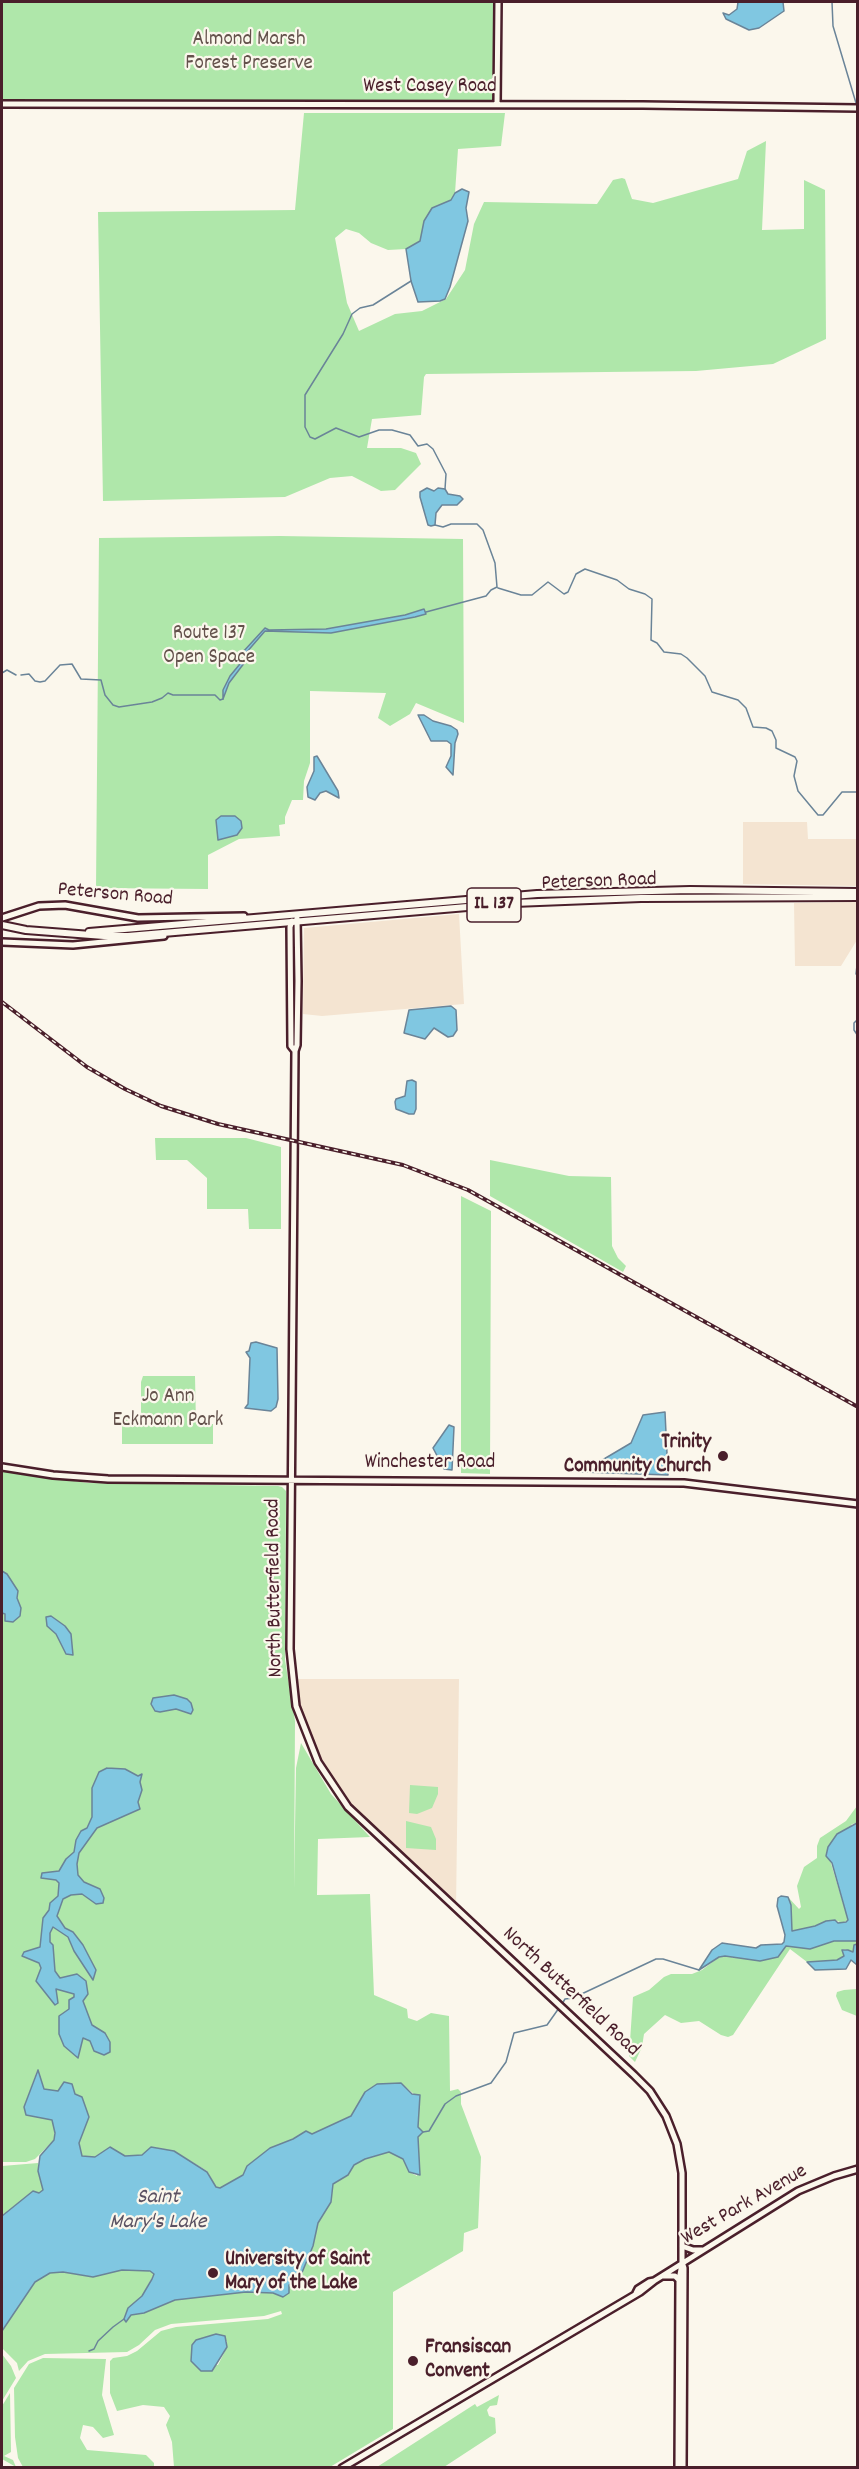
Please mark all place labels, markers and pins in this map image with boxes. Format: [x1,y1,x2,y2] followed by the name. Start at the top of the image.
[564,1431,711,1481] place label: Trinity Community Church
[716,1449,730,1463] marker: Trinity Community Church
[225,2248,370,2298] place label: University of Saint Mary of the Lake
[206,2266,220,2280] marker: University of Saint Mary of the Lake
[425,2336,511,2386] place label: Fransiscan Convent
[406,2354,420,2368] marker: Fransiscan Convent

